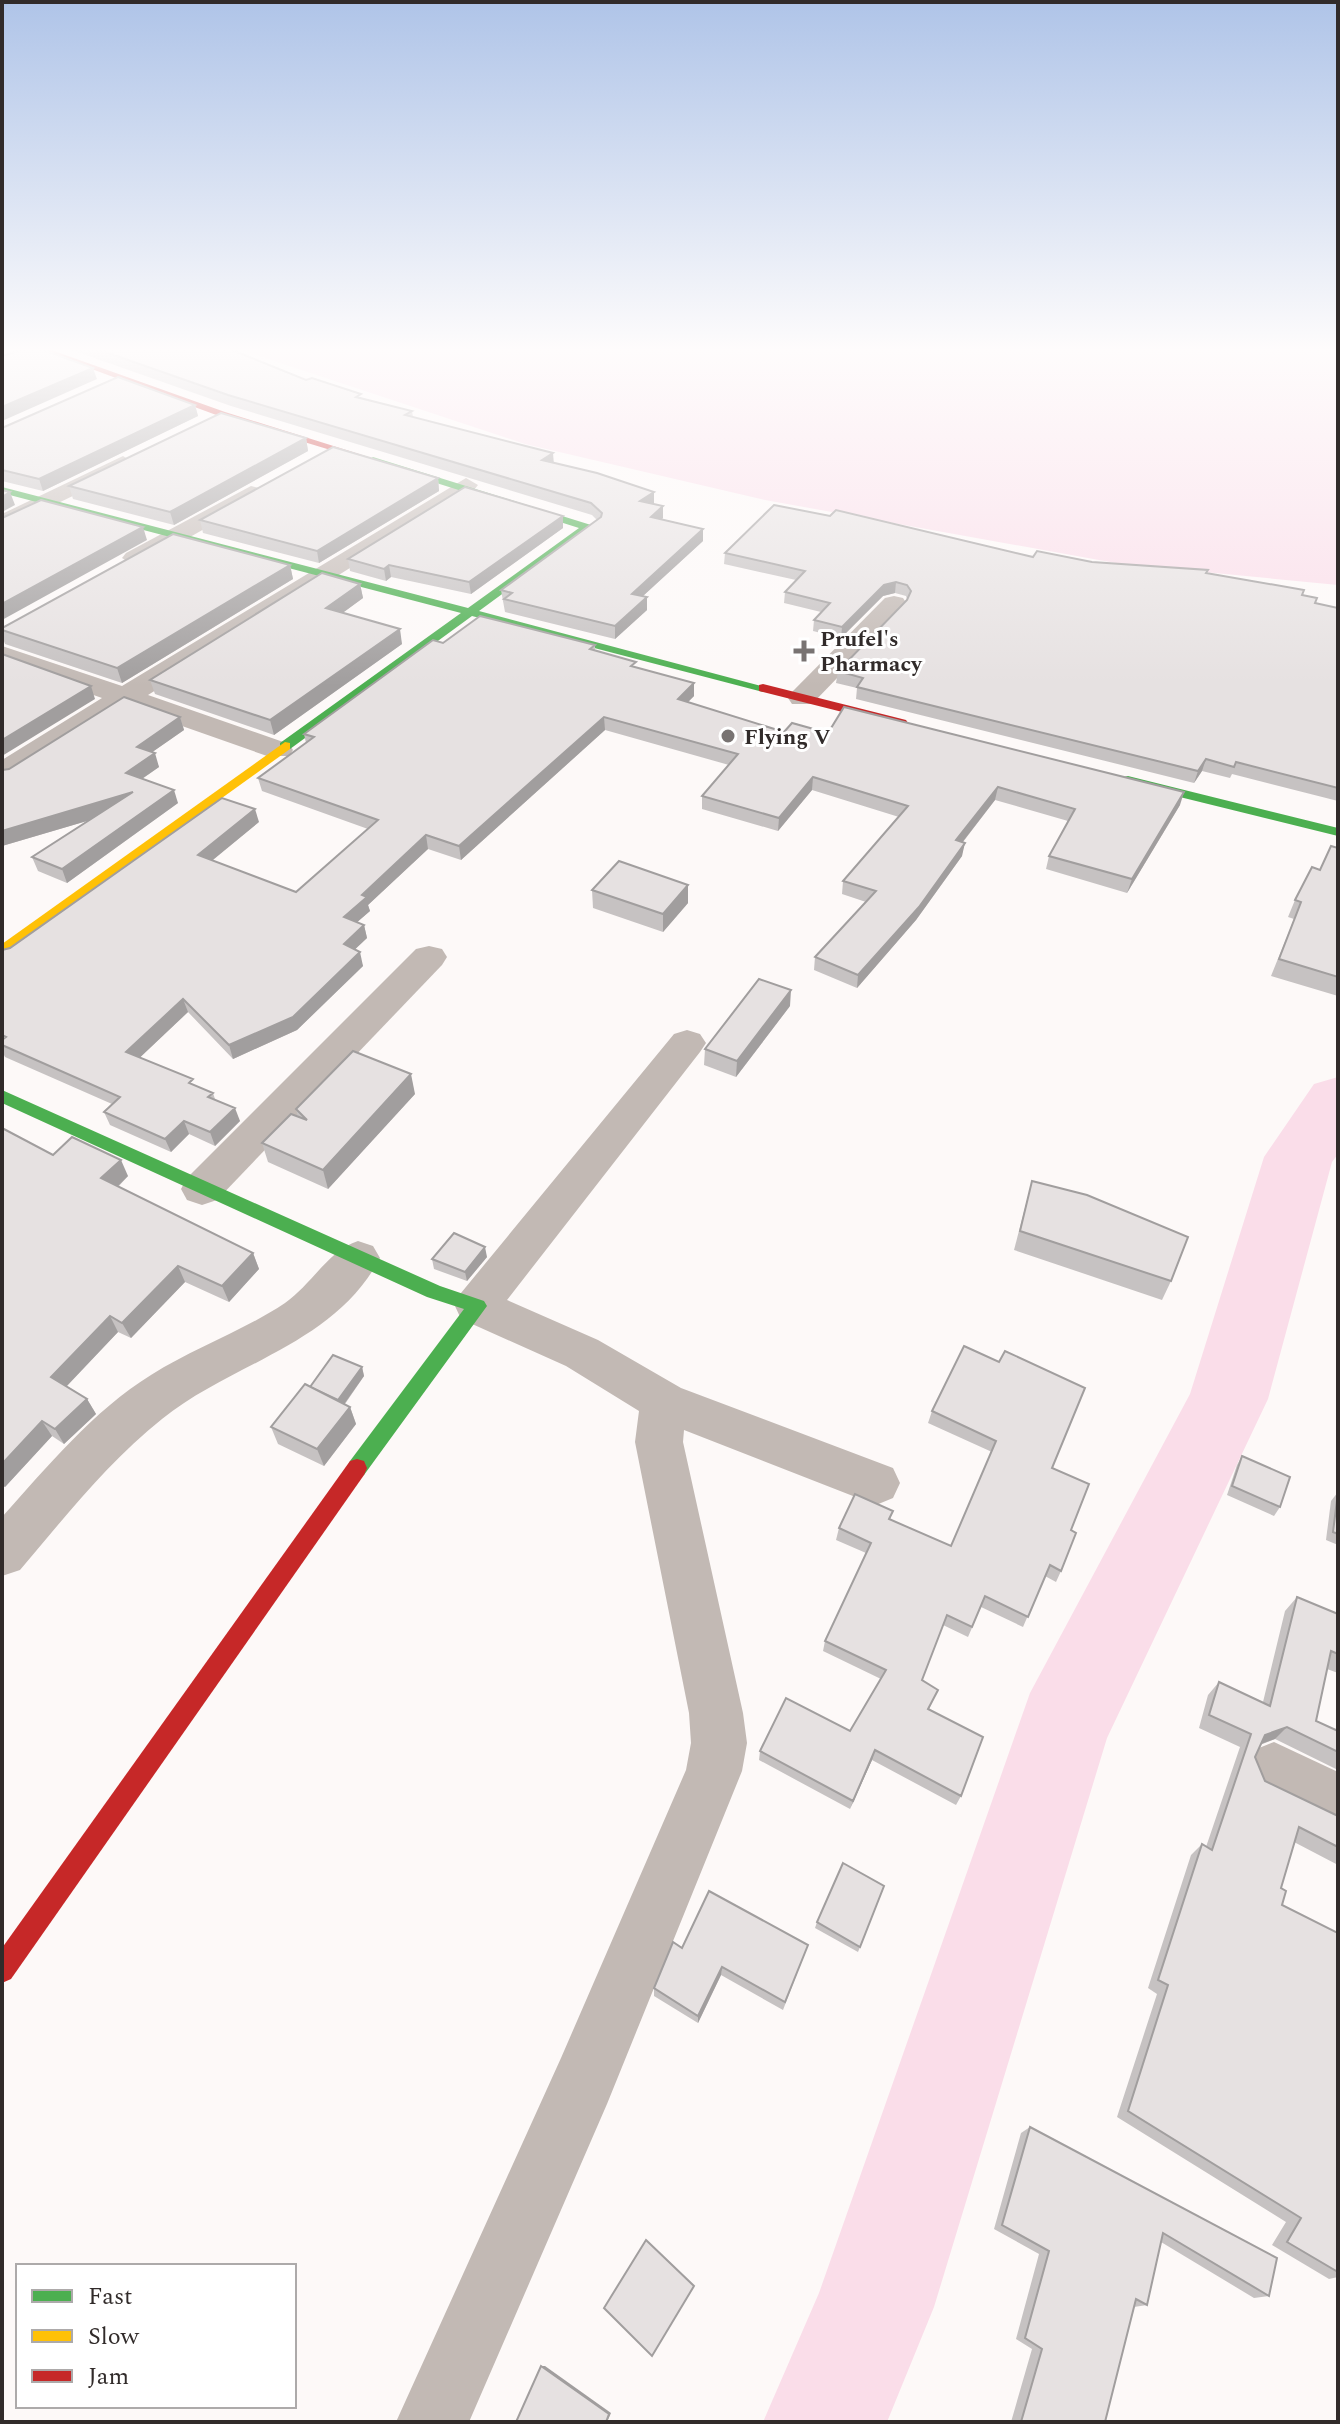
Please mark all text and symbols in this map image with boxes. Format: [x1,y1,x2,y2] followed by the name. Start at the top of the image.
[820,623,923,681] place label: Prufel's Pharmacy
[795,642,813,660] marker: Prufel's Pharmacy
[744,721,831,754] place label: Flying V
[719,727,737,745] marker: Flying V
[16,2264,296,2408] legend
[88,2279,133,2315] text: Fast
[88,2319,140,2355] text: Slow
[88,2359,129,2395] text: Jam

